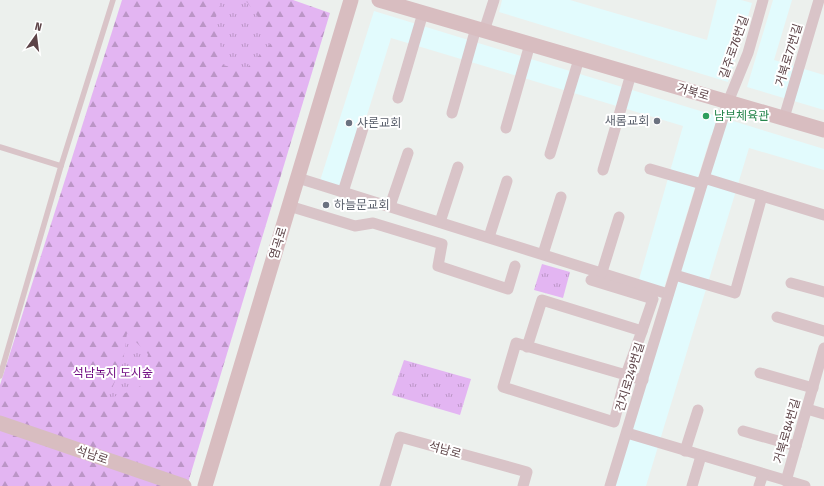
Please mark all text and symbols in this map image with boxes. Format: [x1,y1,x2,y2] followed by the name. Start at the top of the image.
[717,14,751,80] street label: 길주로76번길
[16,16,56,56] north arrow
[34,20,43,34] text: N
[773,22,805,88] street label: 거북로77번길
[675,81,711,103] street label: 거북로
[714,109,769,123] place label: 남부체육관
[701,111,711,121] marker: 남부체육관
[605,114,649,128] place label: 새롬교회
[357,116,401,130] place label: 샤론교회
[652,116,662,126] marker: 새롬교회
[344,118,354,128] marker: 샤론교회
[334,198,389,212] place label: 하늘문교회
[321,200,331,210] marker: 하늘문교회
[266,225,290,261] street label: 염곡로
[613,341,647,413] street label: 건지로249번길
[73,366,153,380] park label: 석남녹지 도시숲
[771,397,803,465] street label: 거북로84번길
[427,439,463,461] street label: 석남로
[74,443,110,467] street label: 석남로

